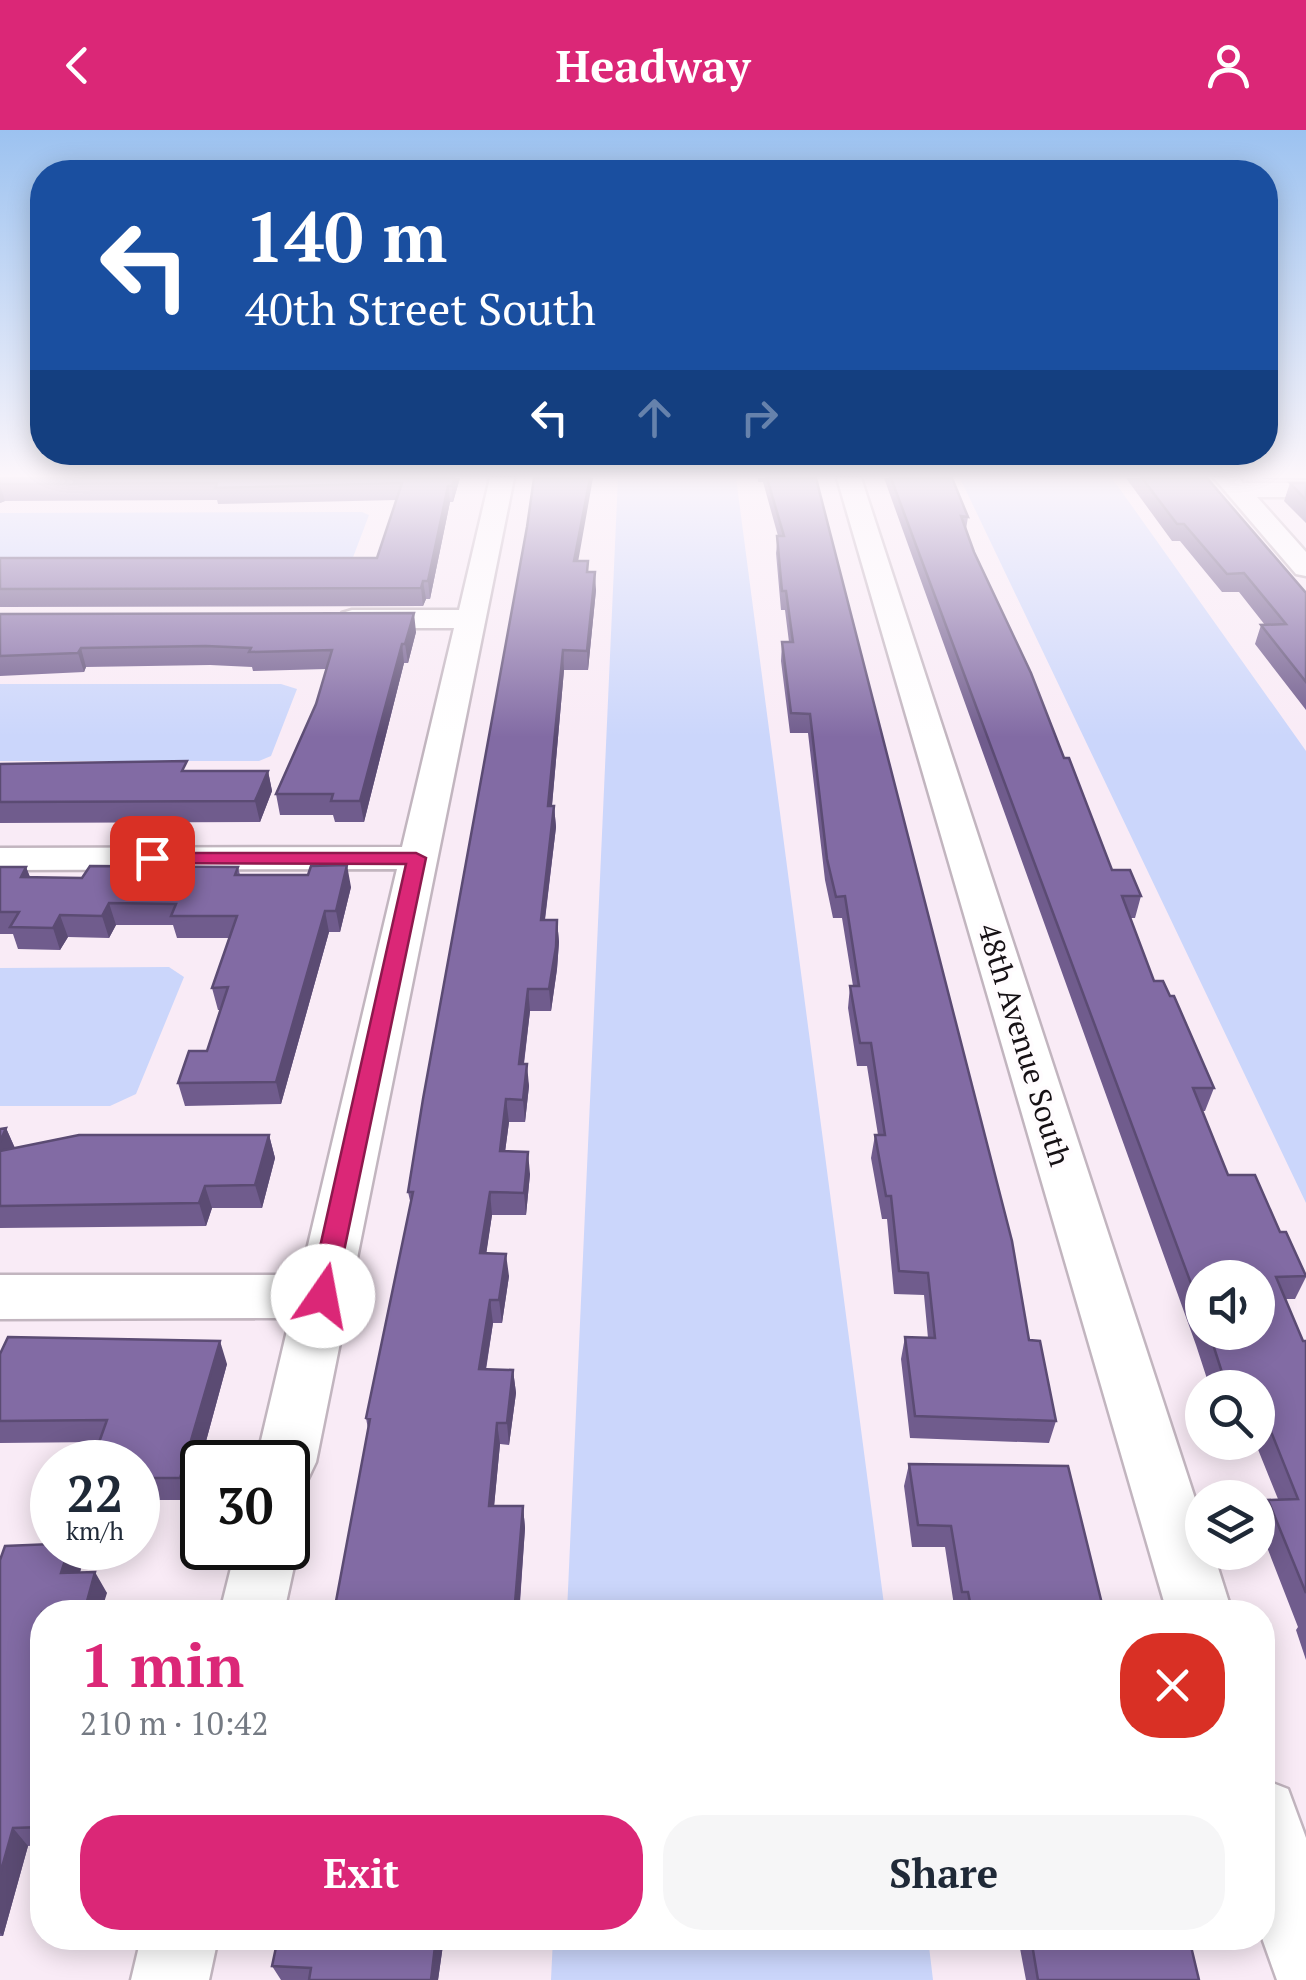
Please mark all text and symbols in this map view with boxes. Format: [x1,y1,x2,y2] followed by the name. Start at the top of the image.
[556,35,750,95] text: Headway
[50,38,105,93] icon: back
[1201,38,1256,93] icon: person
[245,189,447,282] text: 140 m
[80,200,210,330] icon: left
[245,278,596,338] text: 40th Street South
[522,390,577,445] icon: left
[627,390,682,445] icon: ahead
[732,390,787,445] icon: right
[110,816,195,901] pin
[125,831,180,886] icon: arrive
[969,919,1081,1171] street label: 48th Avenue South
[271,1244,375,1348] position arrow
[1185,1260,1275,1570] map controls
[1185,1260,1275,1350] button: sound
[1185,1370,1275,1460] button: search
[180,1440,310,1570] speed limit sign: 30
[67,1460,123,1526] text: 22
[1185,1480,1275,1570] button: layers
[66,1514,124,1547] text: km/h
[80,1625,244,1704] text: 1 min
[1120,1633,1225,1738] button: close
[80,1702,268,1744] text: 210 m · 10:42
[80,1815,643,1930] button: Exit
[663,1815,1225,1930] button: Share

